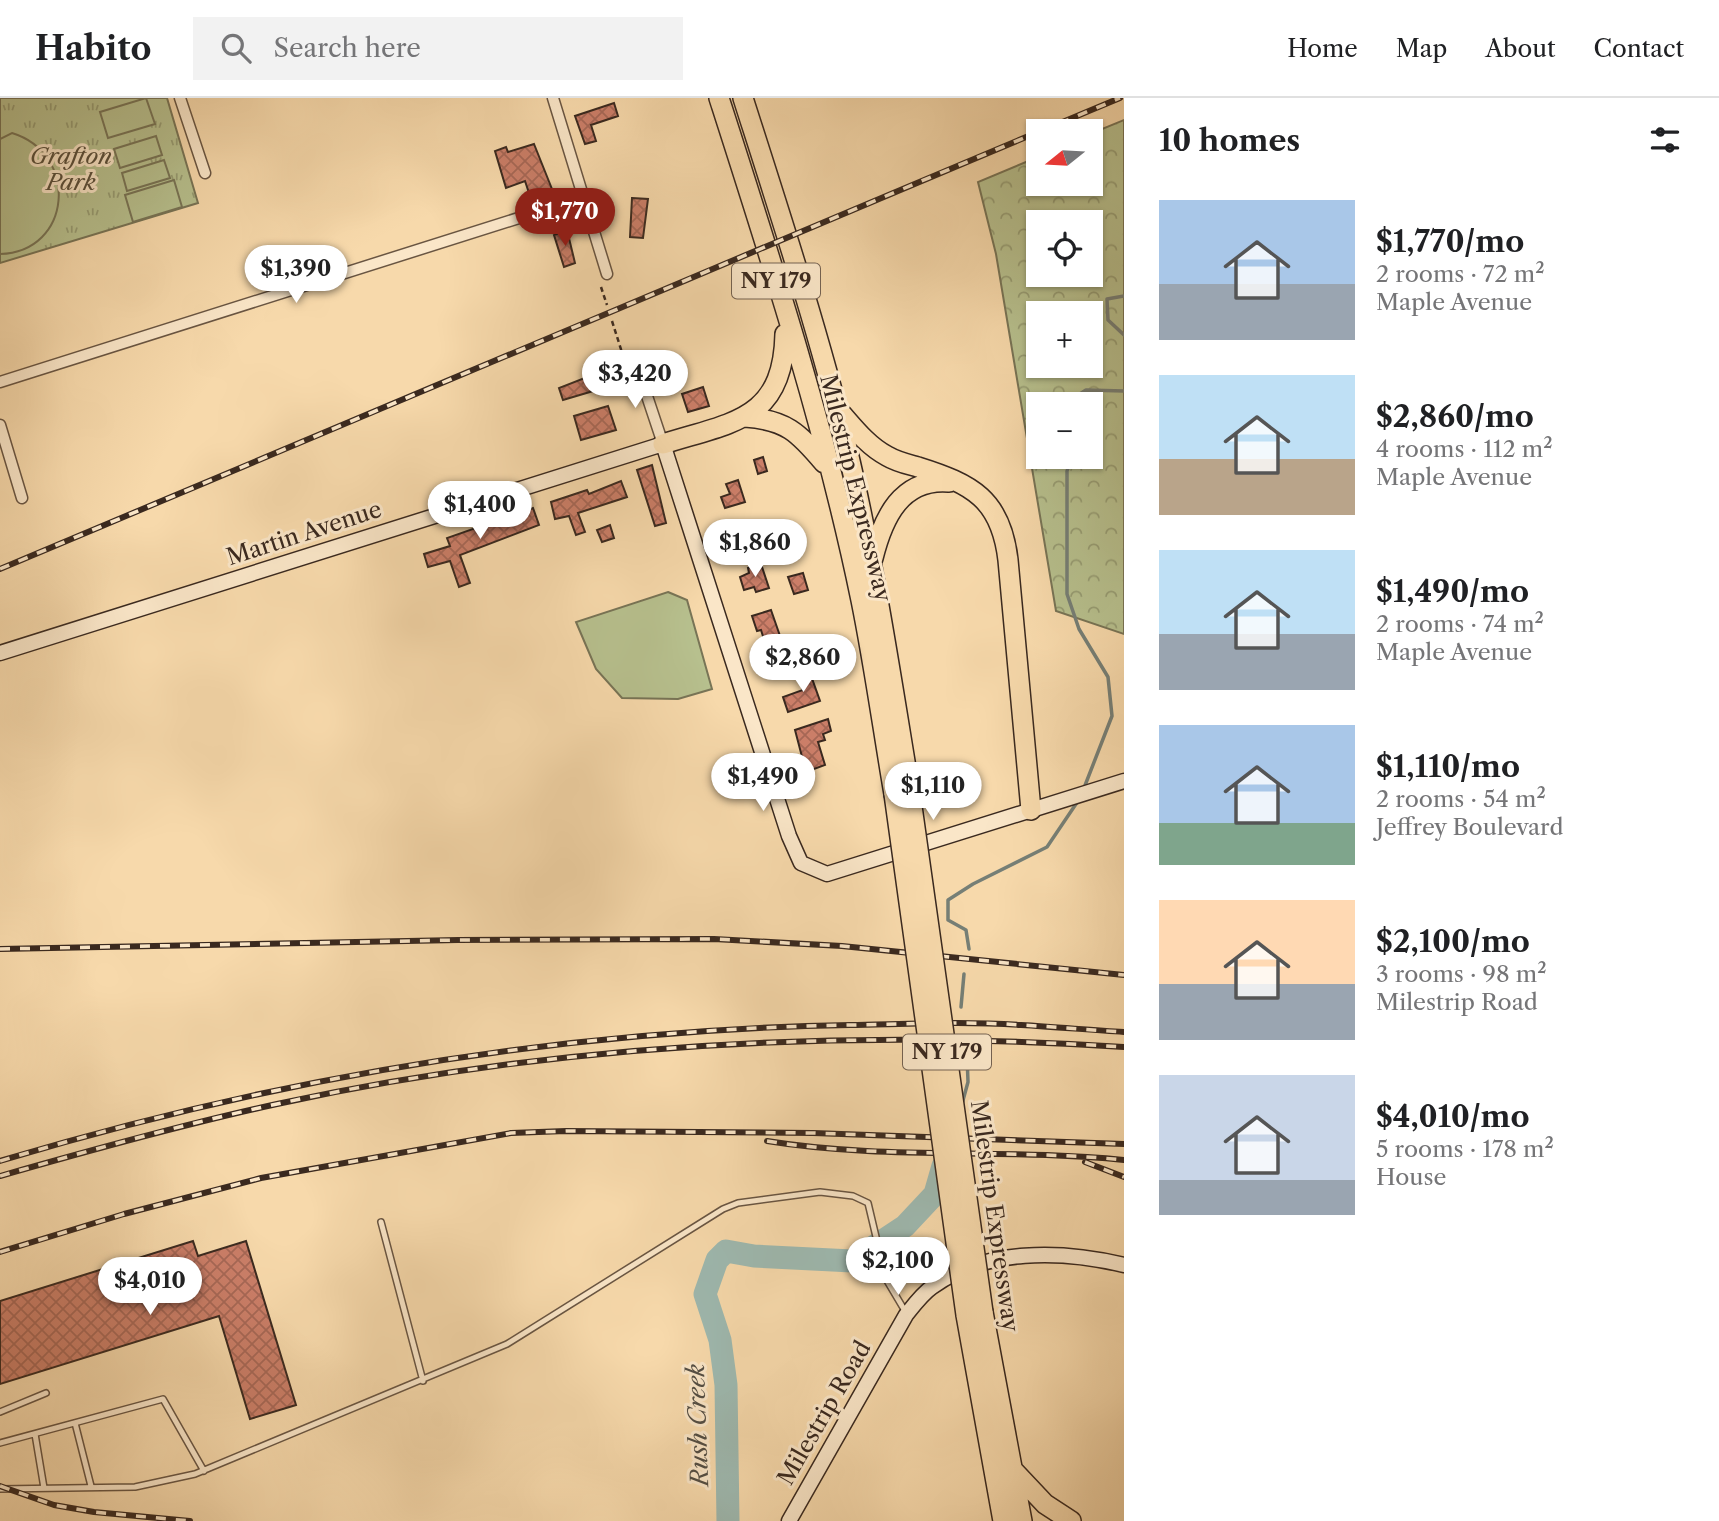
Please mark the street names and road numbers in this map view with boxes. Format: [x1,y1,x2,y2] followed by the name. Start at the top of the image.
[732,264,820,298] road number: NY 179
[814,371,898,605] street label: Milestrip Expressway
[223,495,385,571] street label: Martin Avenue
[903,1034,991,1070] road number: NY 179
[965,1099,1025,1334] street label: Milestrip Expressway
[771,1336,877,1490] street label: Milestrip Road

